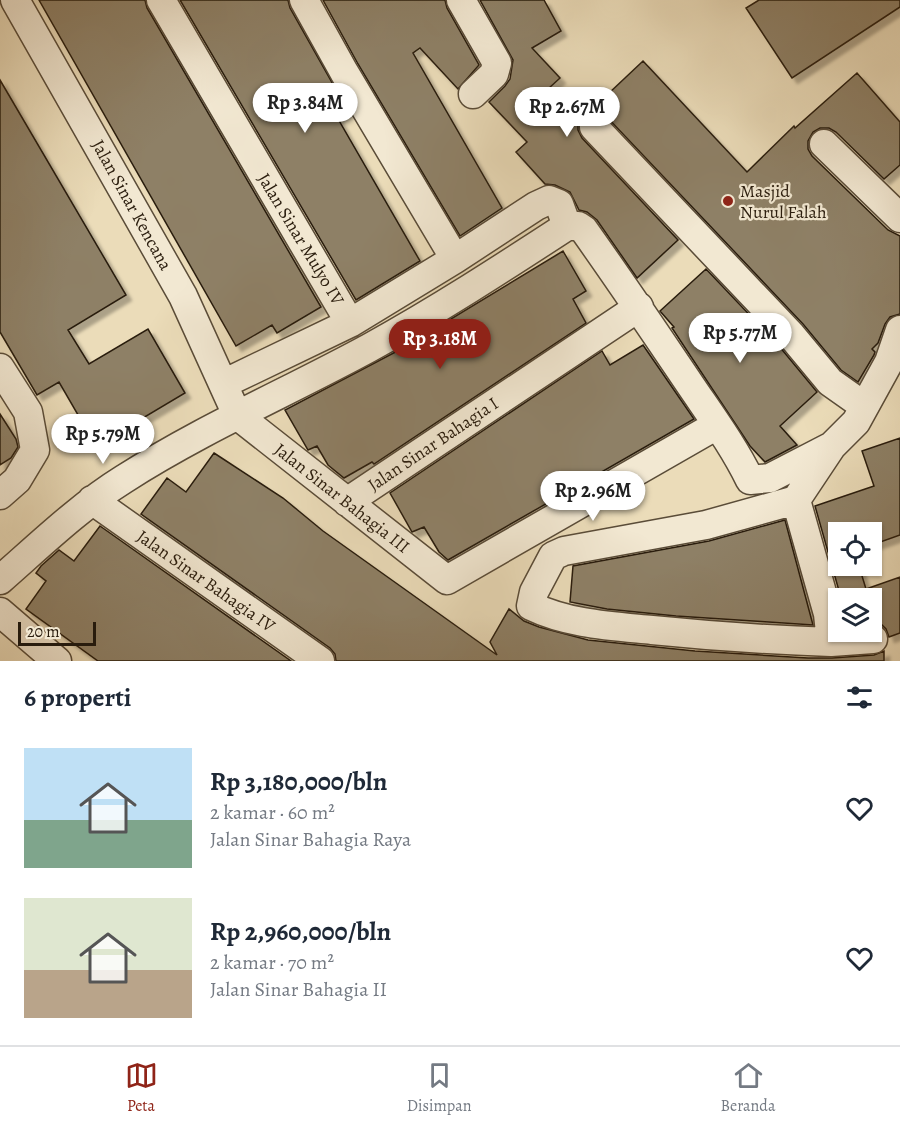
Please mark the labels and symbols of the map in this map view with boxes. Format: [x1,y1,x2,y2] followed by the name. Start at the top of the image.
[243,83,367,134] pin: Rp 3.84M
[505,87,629,138] pin: Rp 2.67M
[86,135,178,275] street label: Jalan Sinar Kencana
[252,169,350,309] street label: Jalan Sinar Mulyo IV
[740,179,827,224] place label: Masjid Nurul Falah
[721,194,735,208] marker: Masjid Nurul Falah
[678,313,802,364] pin: Rp 5.77M
[378,319,502,370] pin: Rp 3.18M
[363,391,503,497] street label: Jalan Sinar Bahagia I
[41,414,165,465] pin: Rp 5.79M
[269,438,415,558] street label: Jalan Sinar Bahagia III
[531,471,655,522] pin: Rp 2.96M
[132,524,280,638] street label: Jalan Sinar Bahagia IV
[18,619,96,646] scale bar

